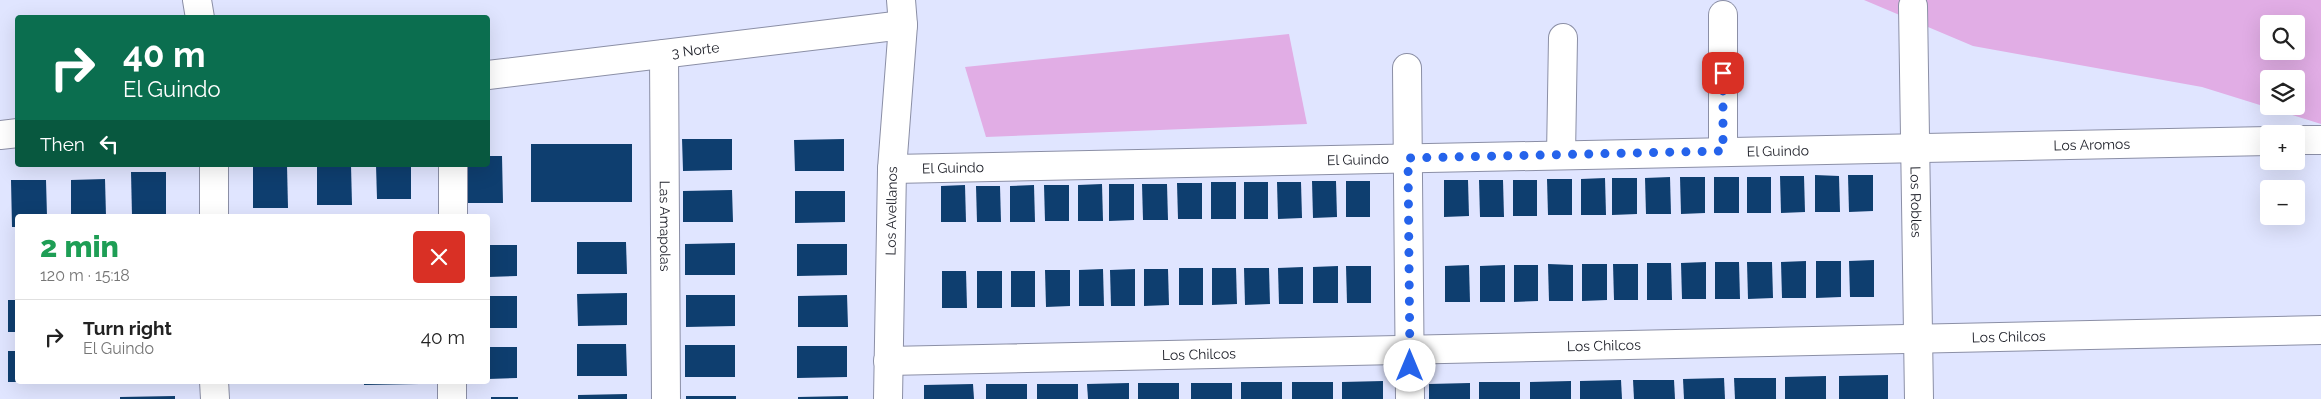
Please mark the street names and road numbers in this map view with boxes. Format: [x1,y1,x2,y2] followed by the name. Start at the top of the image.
[671,39,720,61] street label: 3 Norte
[2053,136,2131,153] street label: Los Aromos
[1747,142,1809,160] street label: El Guindo
[1327,151,1389,168] street label: El Guindo
[922,159,984,176] street label: El Guindo
[882,166,900,256] street label: Los Avellanos
[1907,166,1925,238] street label: Los Robles
[657,180,673,272] street label: Las Amapolas
[1972,328,2046,346] street label: Los Chilcos
[1567,337,1641,354] street label: Los Chilcos
[1162,345,1236,363] street label: Los Chilcos

